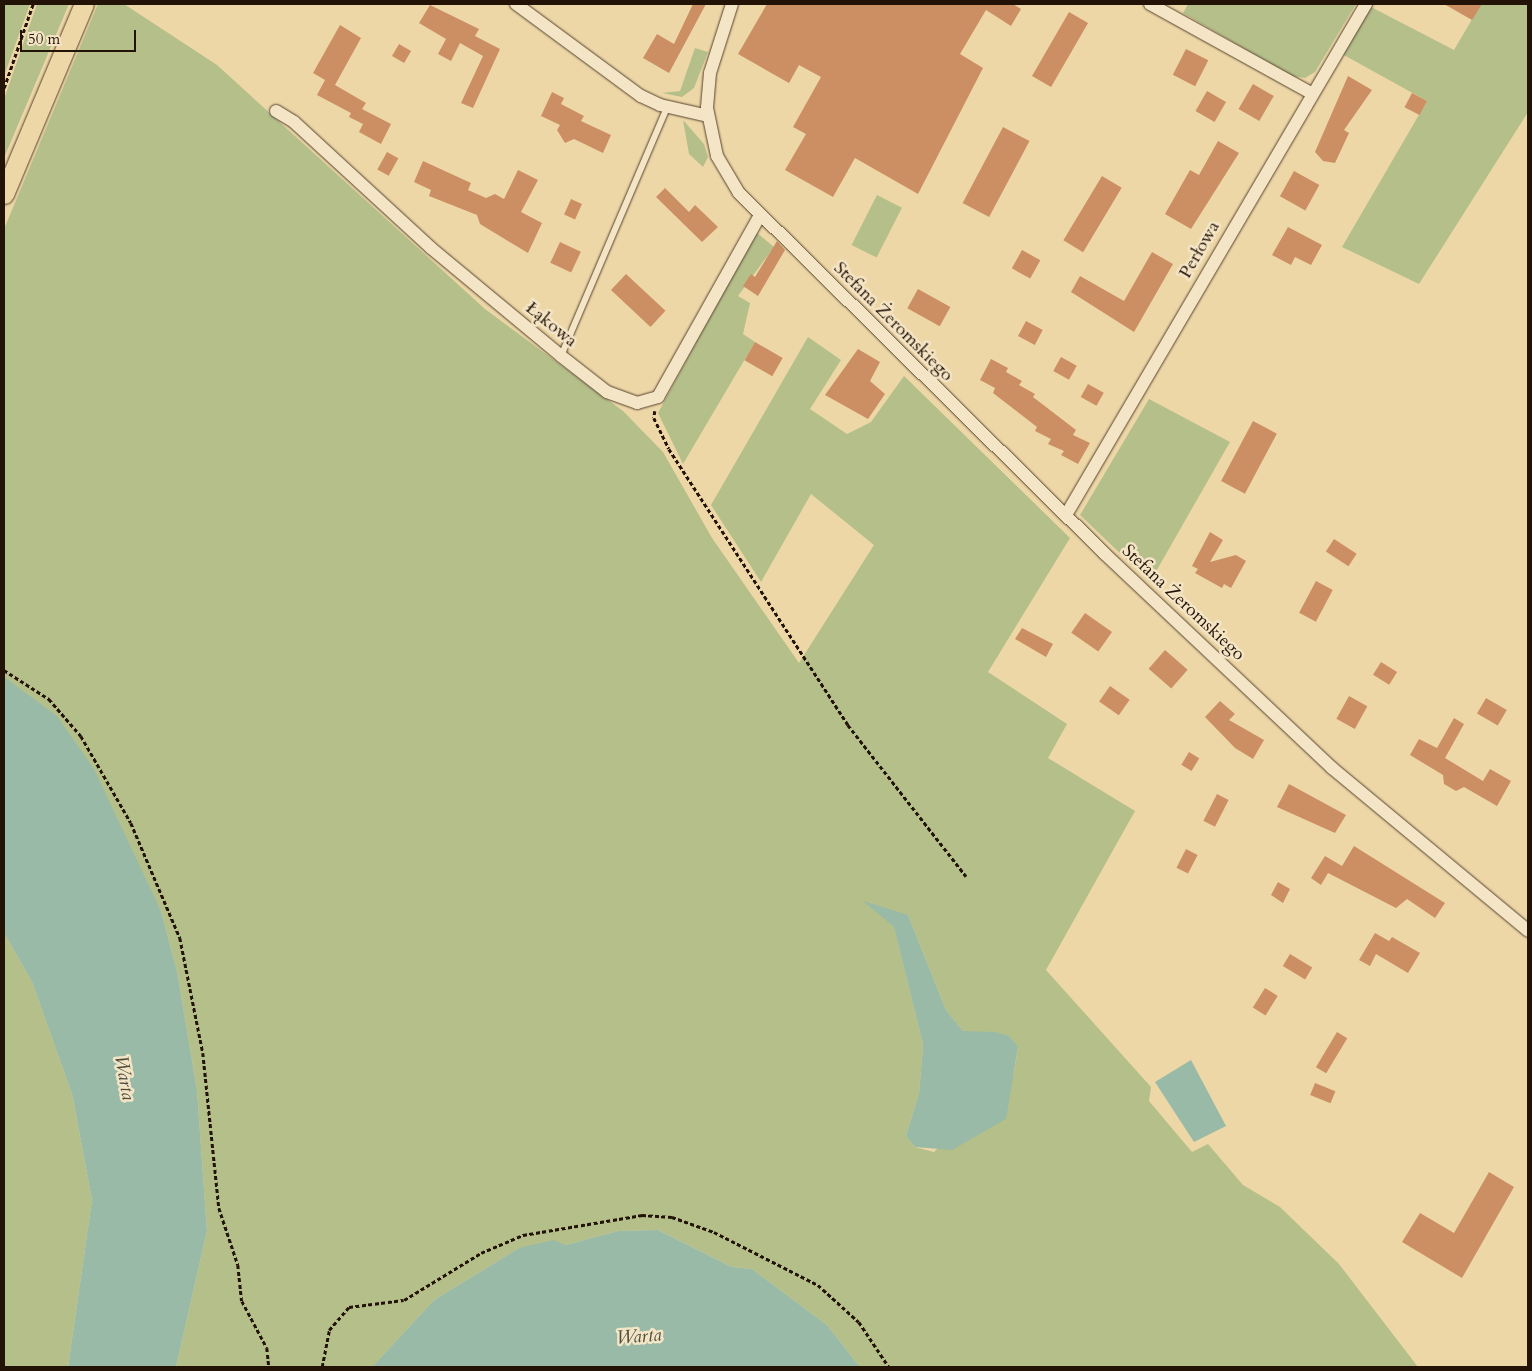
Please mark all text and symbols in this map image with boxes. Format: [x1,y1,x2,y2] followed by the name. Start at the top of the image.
[22,20,139,52] scale bar
[28,29,60,49] text: 50 m
[1175,218,1225,282] street label: Perłowa
[829,258,957,386] street label: Stefana Żeromskiego
[521,298,581,352] street label: Łąkowa
[1117,540,1249,666] street label: Stefana Żeromskiego
[109,1054,139,1102] water label: Warta
[616,1324,662,1350] water label: Warta

